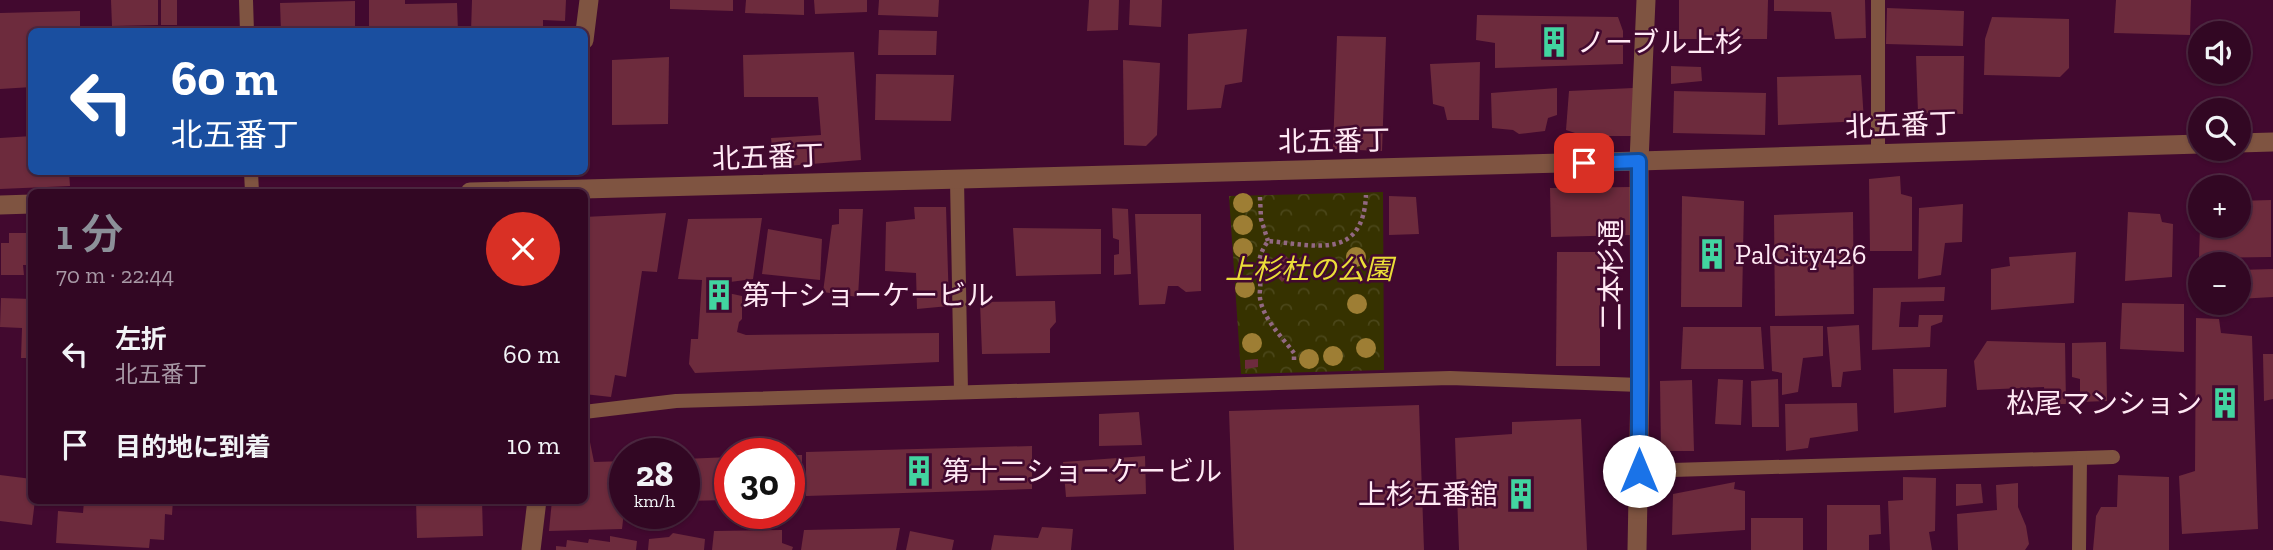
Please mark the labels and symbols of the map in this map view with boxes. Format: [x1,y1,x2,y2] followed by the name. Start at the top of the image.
[1537,25,1571,59] building icon: ノーブル上杉
[1577,26,1743,59] place label: ノーブル上杉
[1844,107,1958,143] street label: 北五番丁
[1278,124,1390,158] street label: 北五番丁
[1554,133,1614,193] pin
[711,139,825,175] street label: 北五番丁
[1595,219,1628,331] street label: 二本杉通
[1695,237,1729,271] building icon: PalCity426
[1735,238,1867,271] place label: PalCity426
[1225,253,1397,286] park label: 上杉杜の公園
[702,278,736,312] building icon: 第十ショーケービル
[742,279,994,312] place label: 第十ショーケービル
[2208,386,2242,420] building icon: 松尾マンション
[2006,387,2202,420] place label: 松尾マンション
[1602,434,1676,508] position arrow
[714,438,805,529] speed limit sign: 30
[902,454,936,488] building icon: 第十二ショーケービル
[942,455,1222,488] place label: 第十二ショーケービル
[1504,477,1538,511] building icon: 上杉五番舘
[1358,478,1498,511] place label: 上杉五番舘

